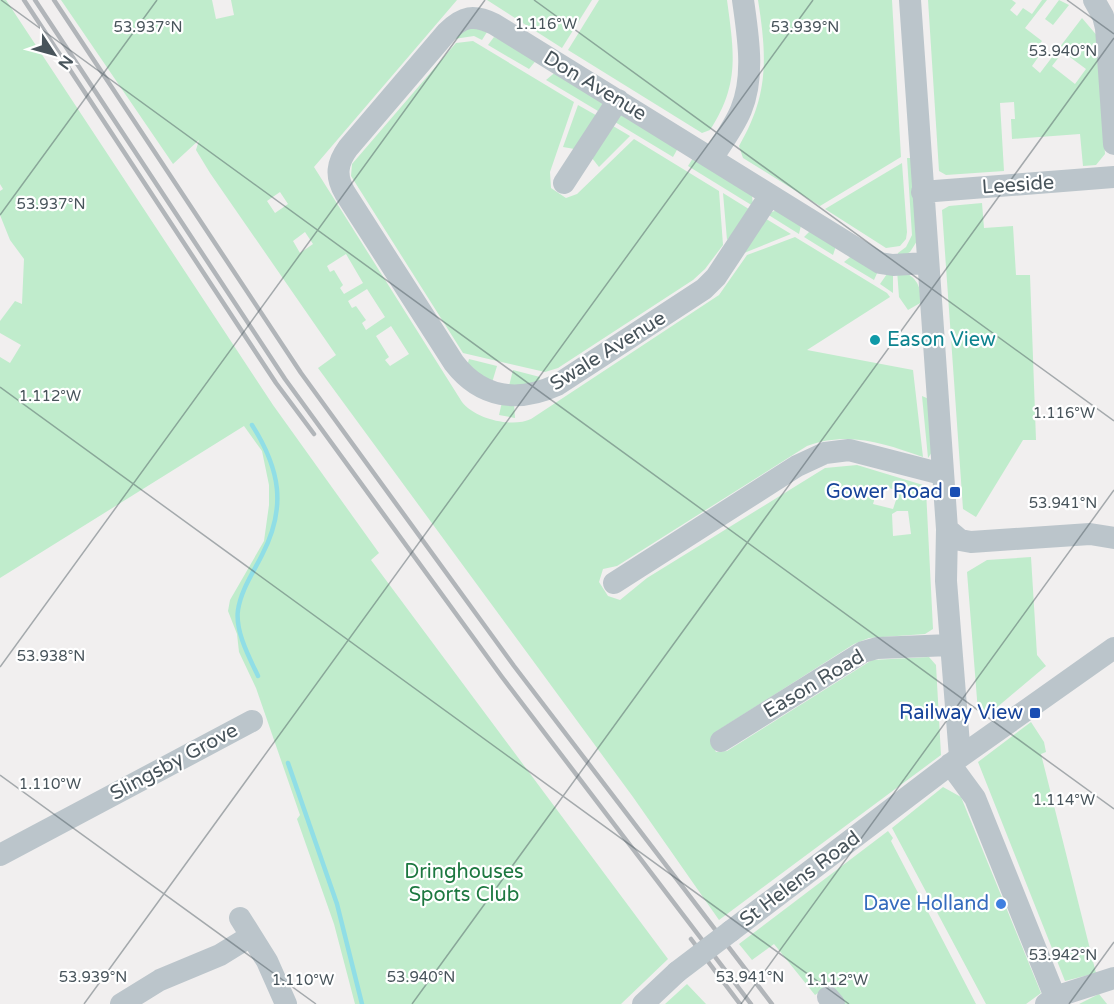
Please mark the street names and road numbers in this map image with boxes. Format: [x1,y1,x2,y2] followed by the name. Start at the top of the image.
[539,46,651,126] street label: Don Avenue
[981,170,1055,200] street label: Leeside
[546,306,670,396] street label: Swale Avenue
[759,645,869,723] street label: Eason Road
[106,718,242,806] street label: Slingsby Grove
[735,826,865,932] street label: St Helens Road

